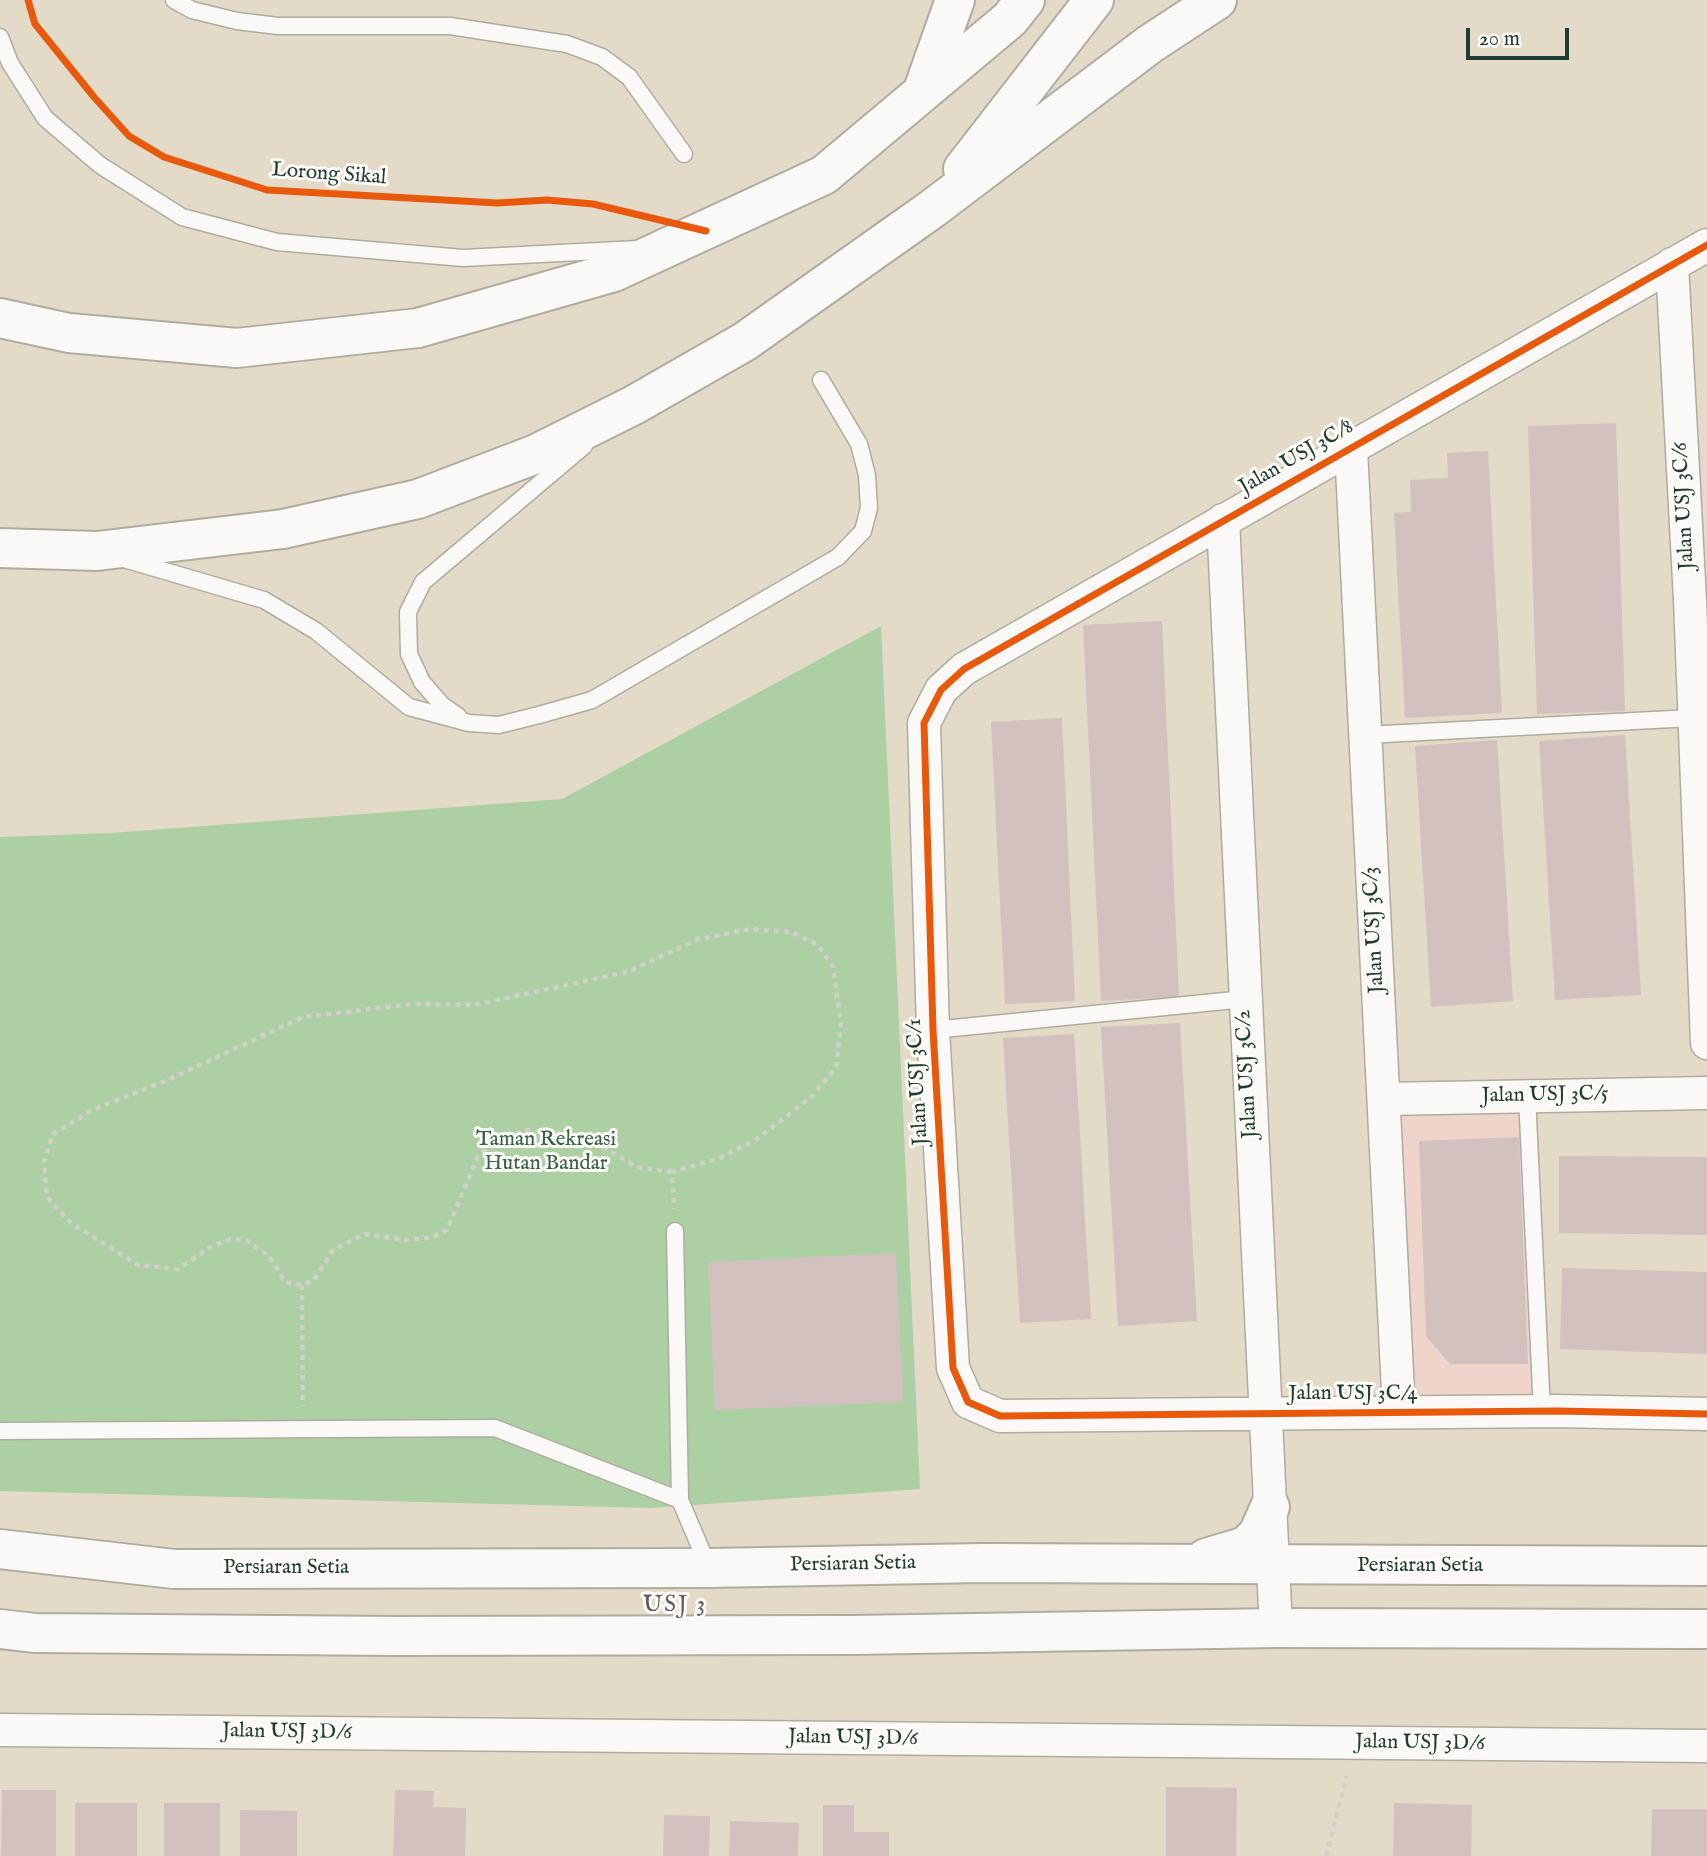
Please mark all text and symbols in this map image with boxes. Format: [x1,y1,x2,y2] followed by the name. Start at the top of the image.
[1469,14,1572,58] scale bar
[1479,26,1520,53] text: 20 m
[271,158,387,192] street label: Lorong Sikal
[1235,415,1359,501] street label: Jalan USJ 3C/8
[1669,441,1701,571] street label: Jalan USJ 3C/6
[1359,866,1391,994] street label: Jalan USJ 3C/3
[1232,1009,1264,1139] street label: Jalan USJ 3C/2
[903,1018,935,1146] street label: Jalan USJ 3C/1
[1481,1082,1609,1110] street label: Jalan USJ 3C/5
[476,1128,616,1178] park label: Taman Rekreasi Hutan Bandar
[1289,1382,1417,1408] street label: Jalan USJ 3C/4
[790,1551,916,1579] street label: Persiaran Setia
[1357,1554,1483,1580] street label: Persiaran Setia
[223,1556,349,1582] street label: Persiaran Setia
[644,1592,706,1620] district label: USJ 3
[222,1719,352,1747] street label: Jalan USJ 3D/6
[788,1725,918,1753] street label: Jalan USJ 3D/6
[1355,1730,1485,1758] street label: Jalan USJ 3D/6

